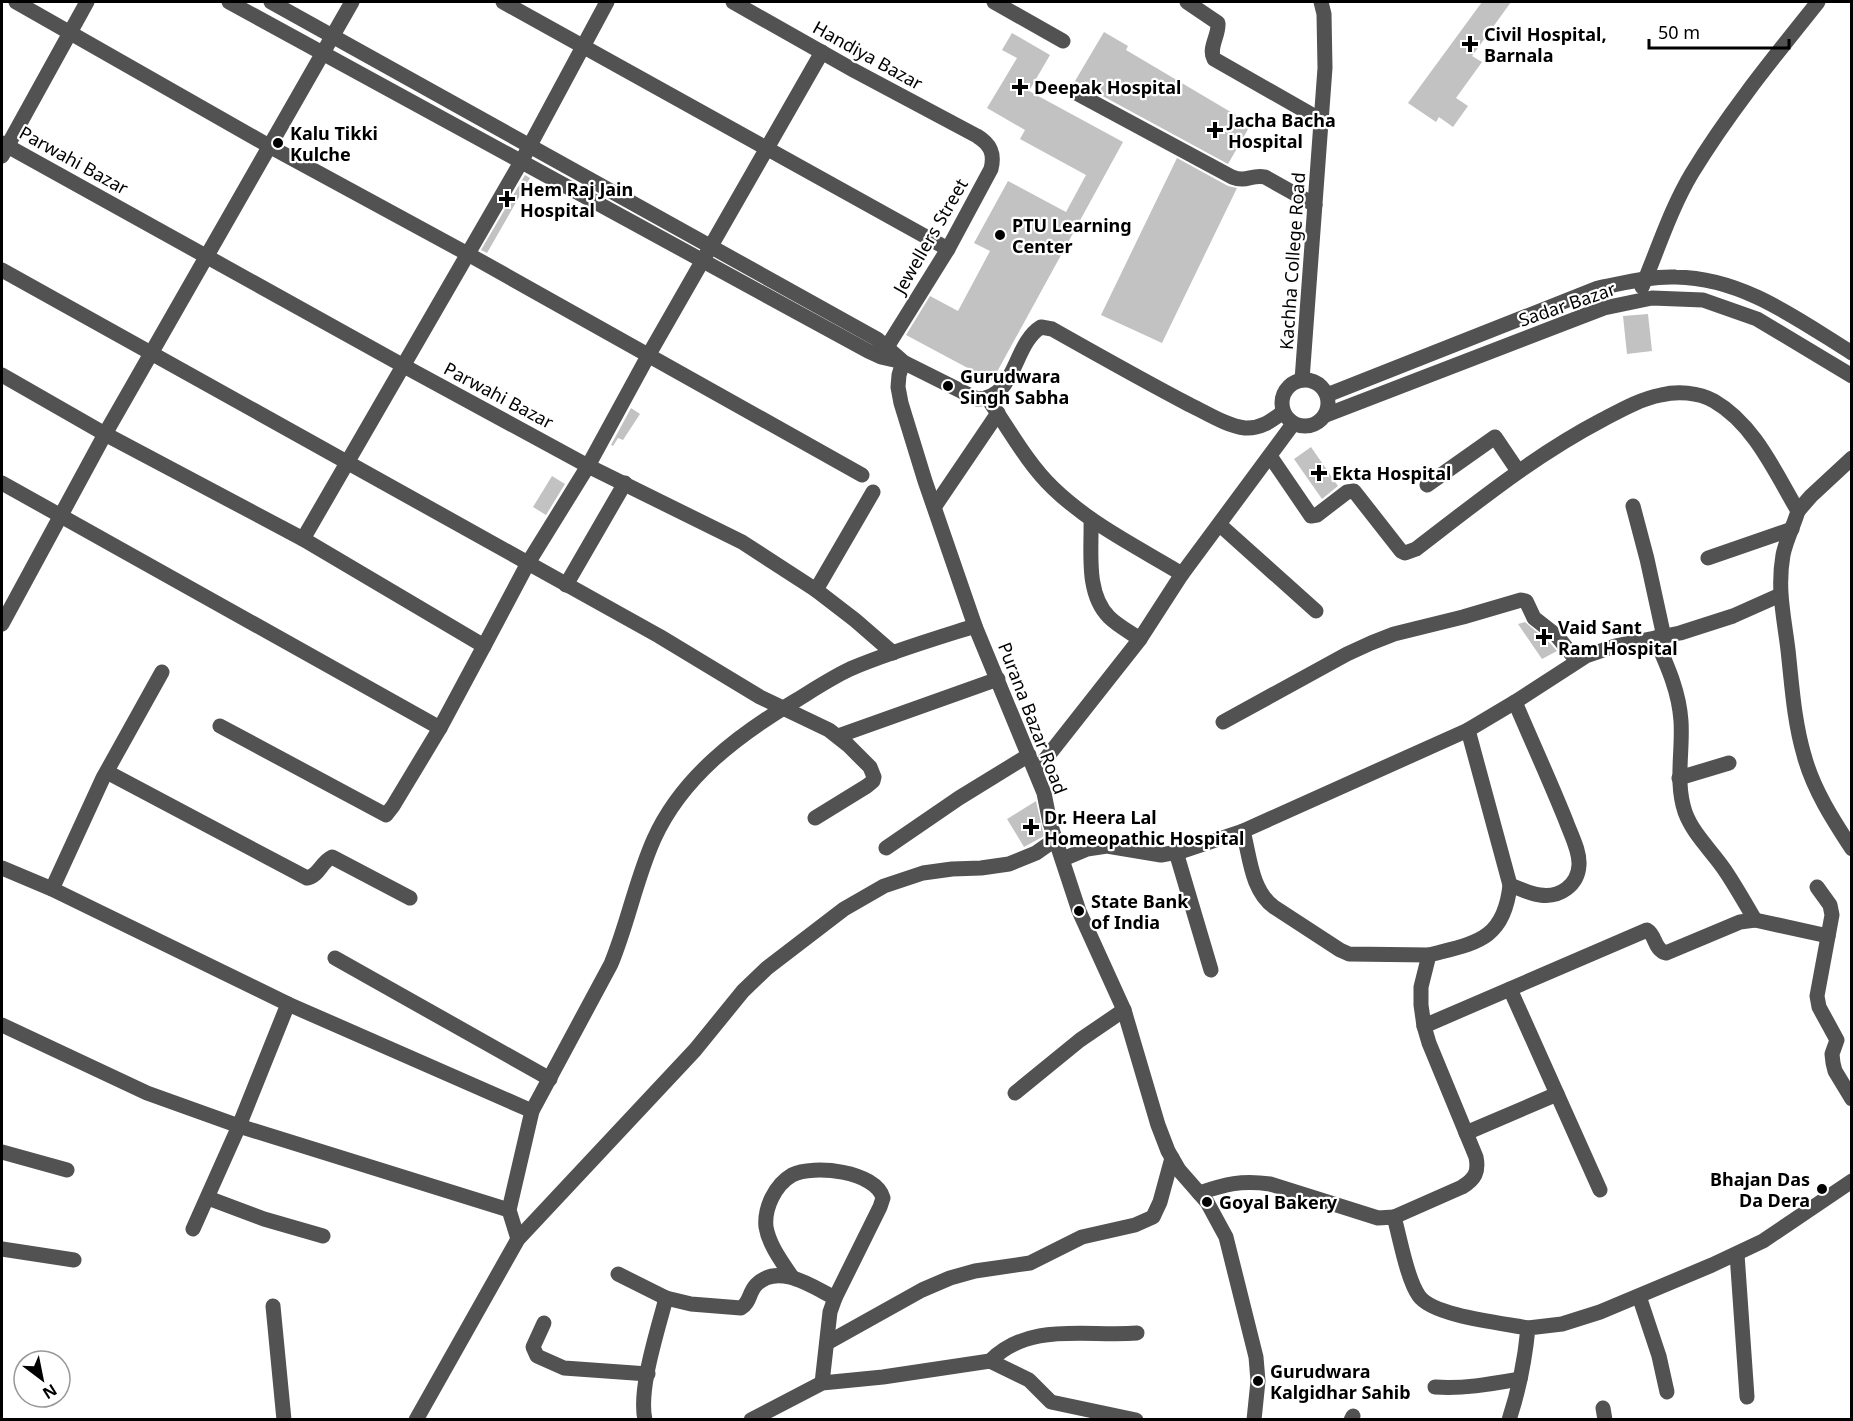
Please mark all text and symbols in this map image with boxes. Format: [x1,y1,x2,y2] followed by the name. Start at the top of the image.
[1649,12,1788,50] scale bar
[809,15,928,95] street label: Handiya Bazar
[1658,20,1700,44] text: 50 m
[1484,22,1607,67] place label: Civil Hospital, Barnala
[1461,35,1479,53] marker: Civil Hospital, Barnala
[1034,75,1181,99] place label: Deepak Hospital
[1011,78,1029,96] marker: Deepak Hospital
[1226,108,1336,153] place label: Jacha Bacha Hospital
[15,120,133,200] street label: Parwahi Bazar
[290,121,378,166] place label: Kalu Tikki Kulche
[1206,121,1224,139] marker: Jacha Bacha Hospital
[271,136,285,150] marker: Kalu Tikki Kulche
[1274,171,1310,351] street label: Kachha College Road
[886,174,973,300] street label: Jewellers Street
[520,177,633,222] place label: Hem Raj Jain Hospital
[498,190,516,208] marker: Hem Raj Jain Hospital
[1012,213,1132,258] place label: PTU Learning Center
[993,228,1007,242] marker: PTU Learning Center
[1515,276,1619,332] street label: Sadar Bazar
[440,356,559,434] street label: Parwahi Bazar
[960,364,1069,409] place label: Gurudwara Singh Sabha
[941,379,955,393] marker: Gurudwara Singh Sabha
[1332,461,1451,485] place label: Ekta Hospital
[1310,464,1328,482] marker: Ekta Hospital
[1558,615,1678,660] place label: Vaid Sant Ram Hospital
[1535,628,1553,646] marker: Vaid Sant Ram Hospital
[993,639,1073,797] street label: Purana Bazar Road
[1044,805,1244,850] place label: Dr. Heera Lal Homeopathic Hospital
[1022,818,1040,836] marker: Dr. Heera Lal Homeopathic Hospital
[1091,889,1189,934] place label: State Bank of India
[1072,904,1086,918] marker: State Bank of India
[1710,1167,1810,1212] place label: Bhajan Das Da Dera
[1815,1182,1829,1196] marker: Bhajan Das Da Dera
[1219,1190,1338,1214] place label: Goyal Bakery
[1200,1195,1214,1209] marker: Goyal Bakery
[12,1349,72,1409] north arrow
[1270,1359,1411,1404] place label: Gurudwara Kalgidhar Sahib
[1251,1374,1265,1388] marker: Gurudwara Kalgidhar Sahib
[39,1379,61,1404] text: N

